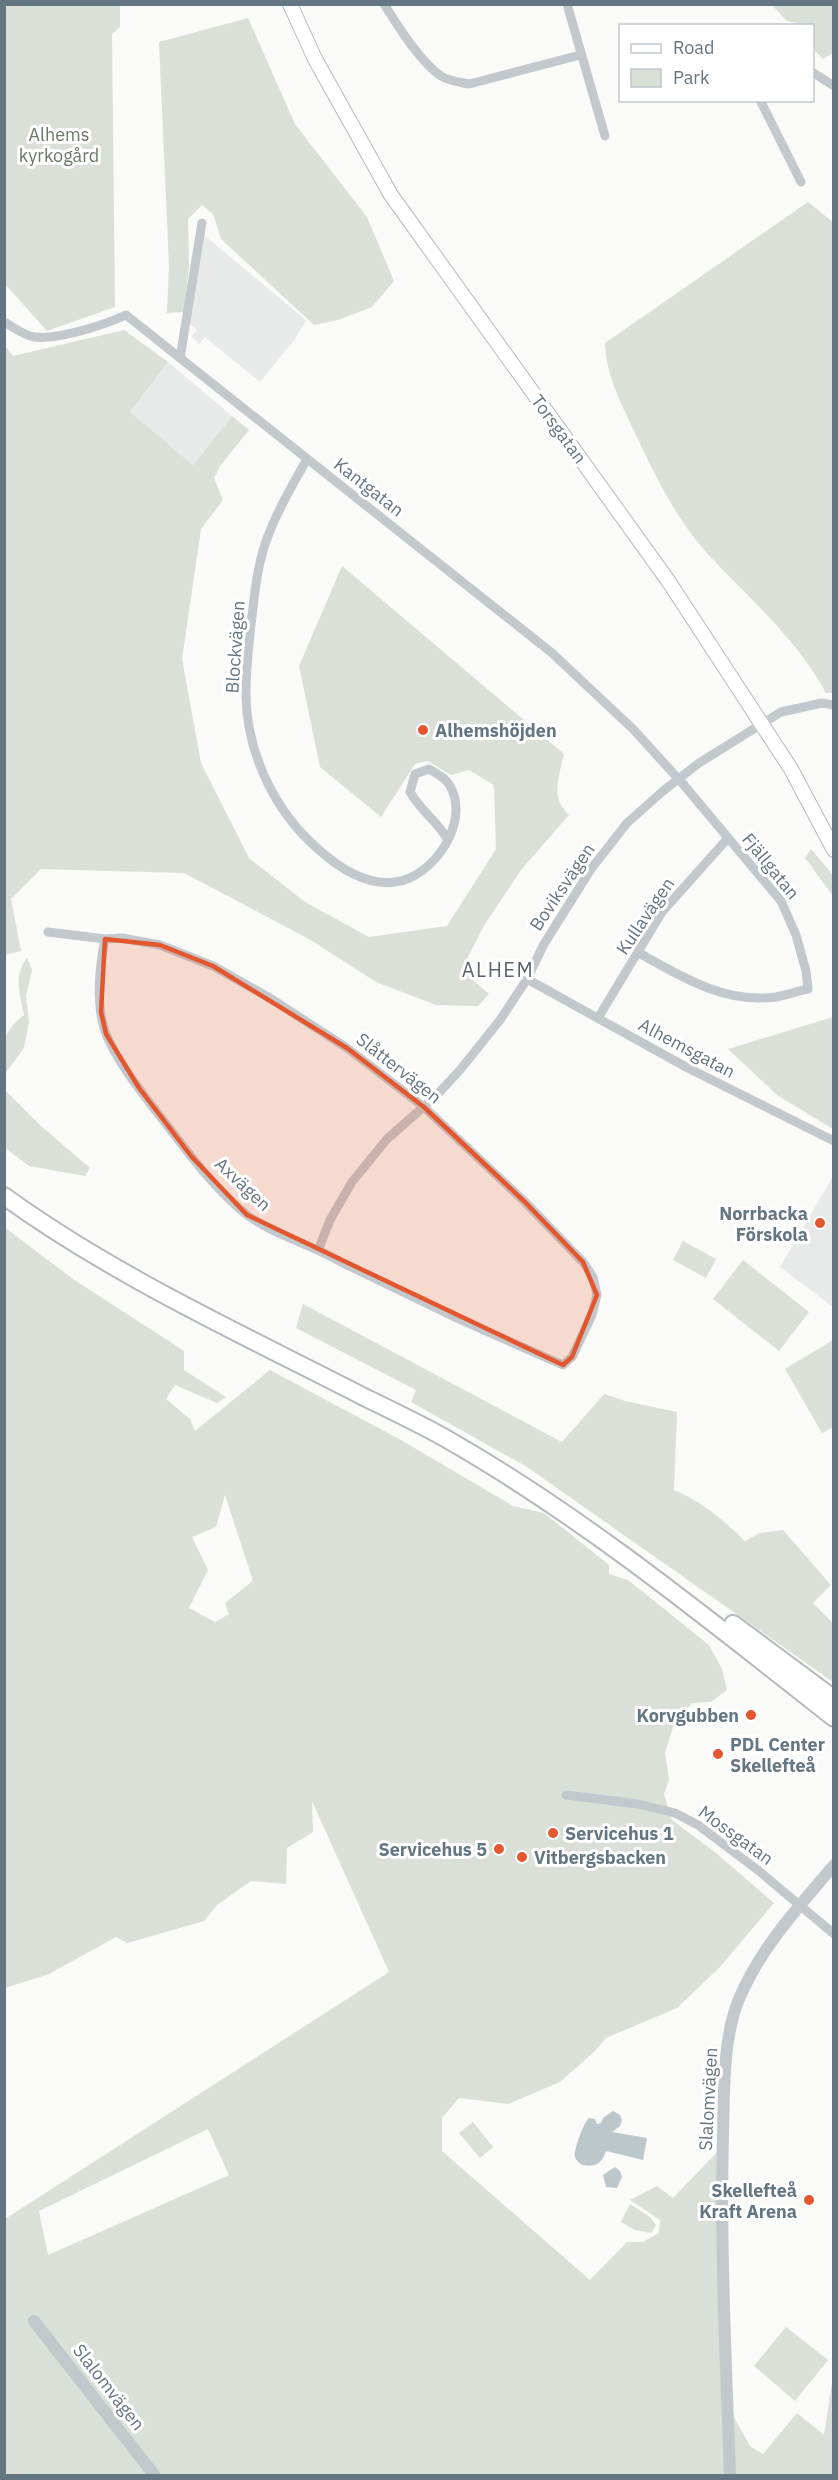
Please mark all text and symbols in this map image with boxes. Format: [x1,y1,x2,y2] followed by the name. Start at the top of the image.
[619,24,814,102] legend
[673,36,714,59] text: Road
[673,66,710,89] text: Park
[19,123,99,167] park label: Alhems kyrkogård
[526,390,592,468] street label: Torsgatan
[329,453,409,521] street label: Kantgatan
[220,600,250,694] street label: Blockvägen
[435,719,557,742] place label: Alhemshöjden
[416,723,430,737] marker: Alhemshöjden
[737,828,805,904] street label: Fjällgatan
[524,839,600,935] street label: Boviksvägen
[611,873,679,959] street label: Kullavägen
[462,956,534,983] district label: ALHEM
[635,1013,739,1083] street label: Alhemsgatan
[352,1028,446,1108] street label: Slåttervägen
[210,1152,276,1216] street label: Axvägen
[719,1202,808,1246] place label: Norrbacka Förskola
[813,1216,827,1230] marker: Norrbacka Förskola
[637,1704,739,1727] place label: Korvgubben
[744,1708,758,1722] marker: Korvgubben
[730,1733,825,1777] place label: PDL Center Skellefteå
[711,1747,725,1761] marker: PDL Center Skellefteå
[694,1800,778,1870] street label: Mossgatan
[565,1822,674,1845] place label: Servicehus 1
[546,1826,560,1840] marker: Servicehus 1
[379,1838,487,1861] place label: Servicehus 5
[492,1842,506,1856] marker: Servicehus 5
[534,1846,666,1869] place label: Vitbergsbacken
[515,1850,529,1864] marker: Vitbergsbacken
[694,2047,722,2151] street label: Slalomvägen
[699,2179,797,2223] place label: Skellefteå Kraft Arena
[802,2193,816,2207] marker: Skellefteå Kraft Arena
[68,2339,150,2435] street label: Slalomvägen

